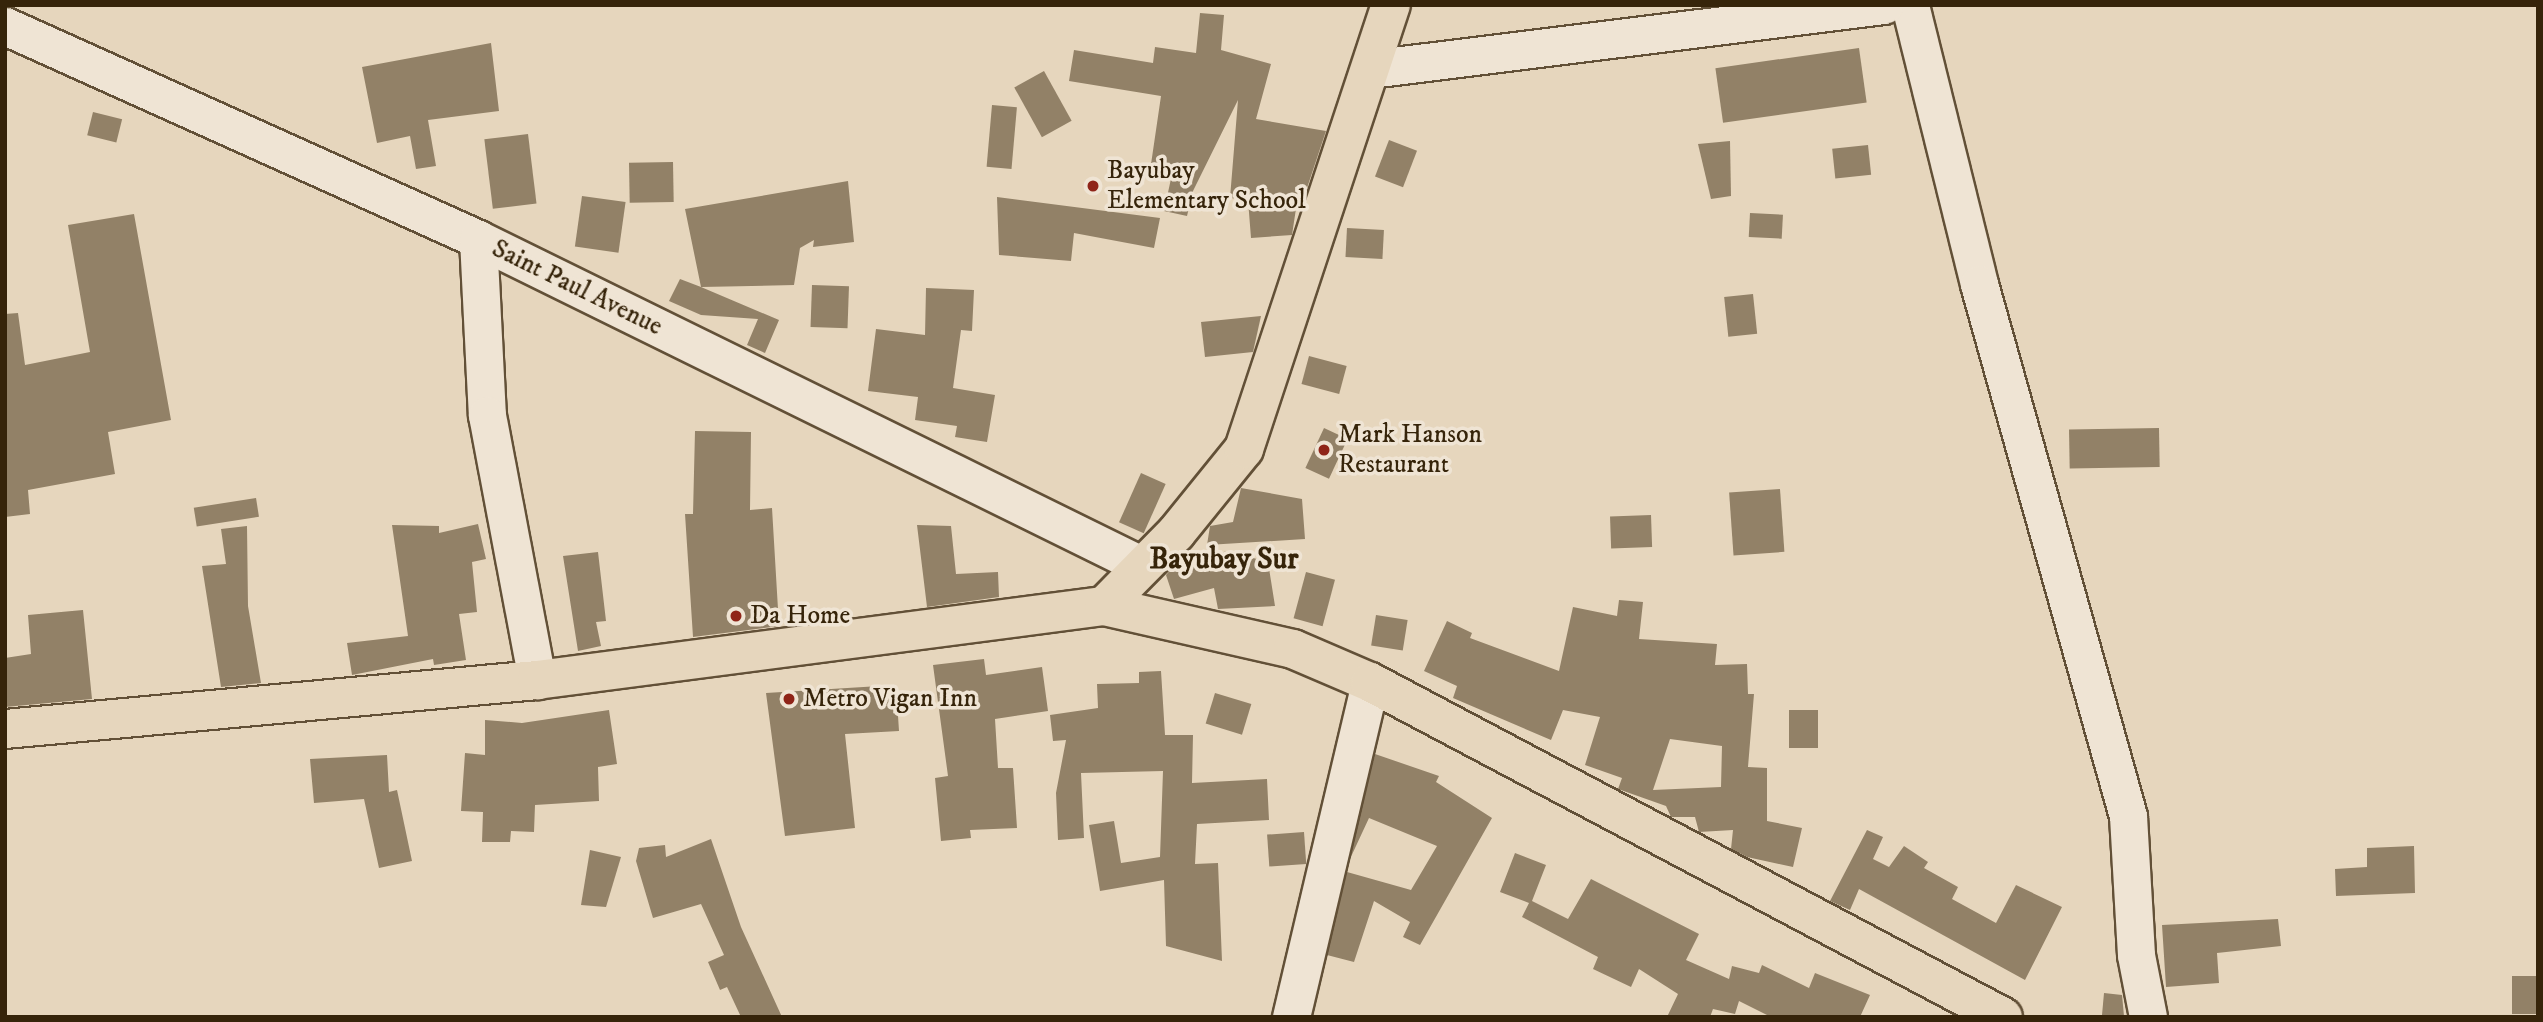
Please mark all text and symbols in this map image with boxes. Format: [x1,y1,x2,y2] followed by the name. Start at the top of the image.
[1107,155,1306,216] place label: Bayubay Elementary School
[1085,178,1101,194] marker: Bayubay Elementary School
[487,233,667,343] street label: Saint Paul Avenue
[1338,419,1482,480] place label: Mark Hanson Restaurant
[1316,442,1332,458] marker: Mark Hanson Restaurant
[1150,542,1298,578] district label: Bayubay Sur
[750,600,850,632] place label: Da Home
[728,608,744,624] marker: Da Home
[803,683,977,715] place label: Metro Vigan Inn
[781,691,797,707] marker: Metro Vigan Inn

